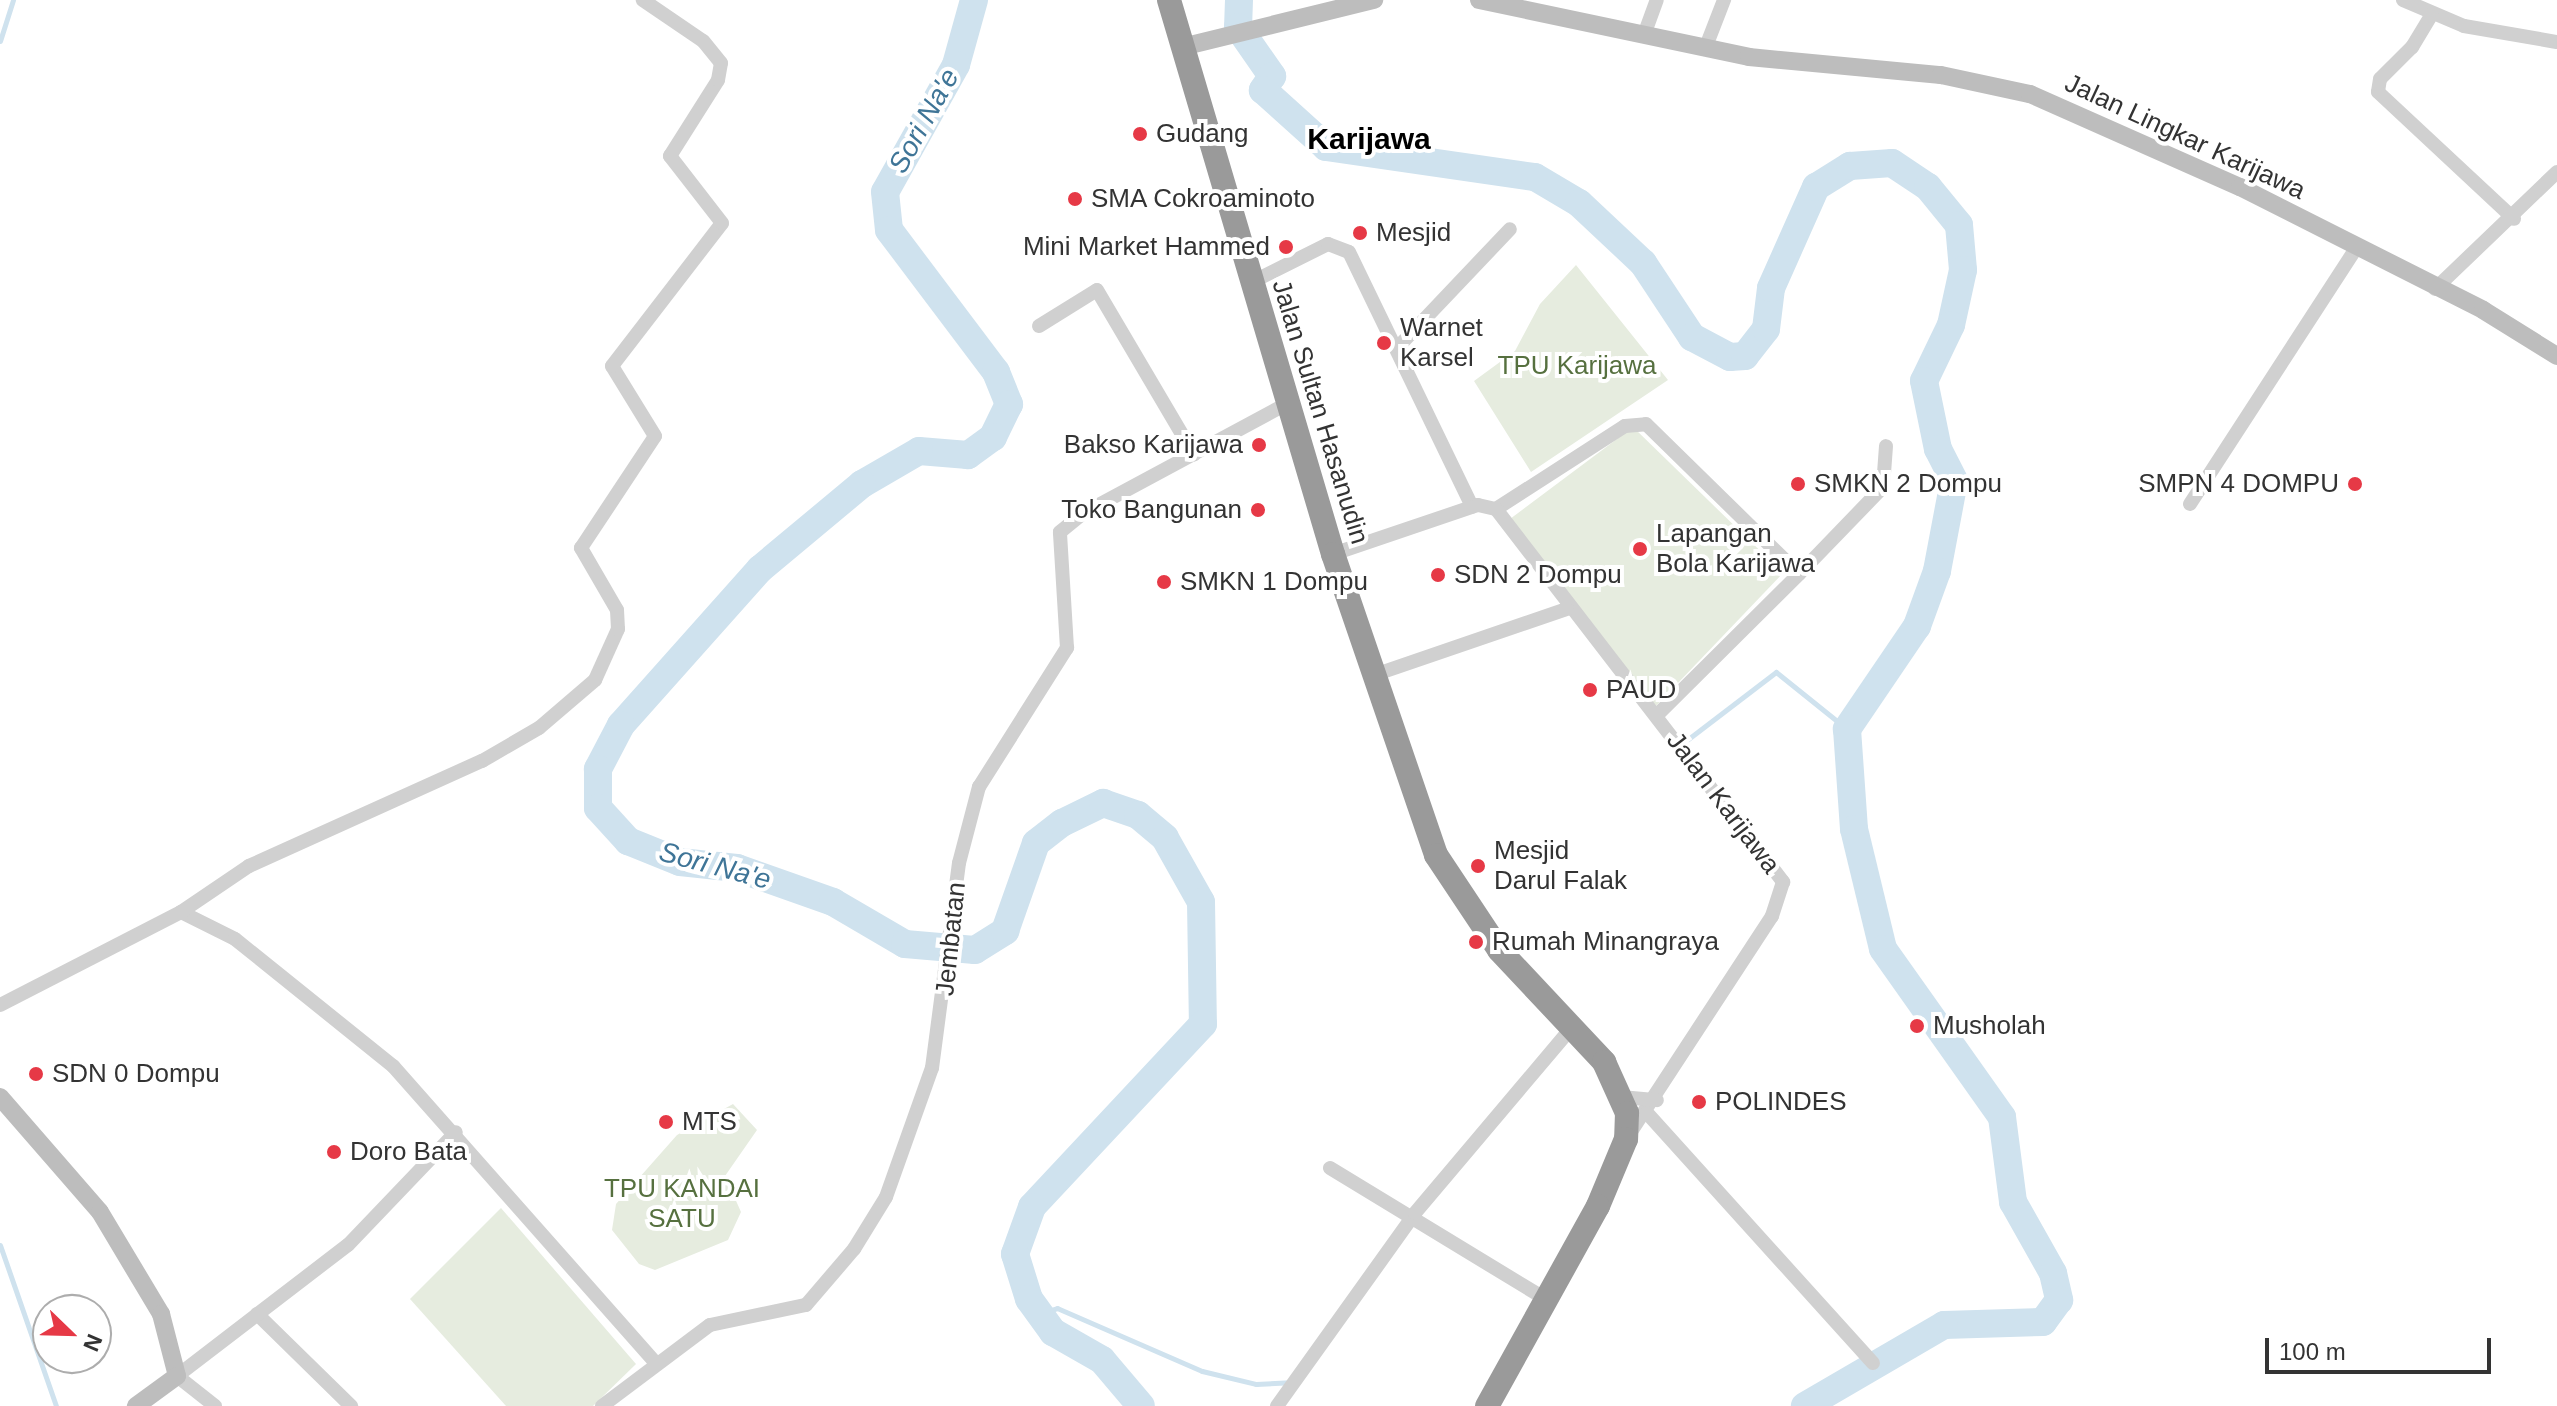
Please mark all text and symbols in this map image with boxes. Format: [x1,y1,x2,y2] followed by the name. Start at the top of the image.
[882,63,966,179] water label: Sori Na'e
[2060,68,2310,206] street label: Jalan Lingkar Karijawa
[1156,118,1249,150] place label: Gudang
[1307,121,1431,157] district label: Karijawa
[1131,125,1149,143] marker: Gudang
[1091,183,1316,215] place label: SMA Cokroaminoto
[1066,190,1084,208] marker: SMA Cokroaminoto
[1376,217,1451,249] place label: Mesjid
[1351,224,1369,242] marker: Mesjid
[1023,231,1270,263] place label: Mini Market Hammed
[1277,238,1295,256] marker: Mini Market Hammed
[1265,276,1375,548] street label: Jalan Sultan Hasanudin
[1400,312,1483,374] place label: Warnet Karsel
[1375,334,1393,352] marker: Warnet Karsel
[1498,350,1656,382] park label: TPU Karijawa
[1064,429,1243,461] place label: Bakso Karijawa
[1250,436,1268,454] marker: Bakso Karijawa
[1814,468,2002,500] place label: SMKN 2 Dompu
[2138,468,2339,500] place label: SMPN 4 DOMPU
[1789,475,1807,493] marker: SMKN 2 Dompu
[2346,475,2364,493] marker: SMPN 4 DOMPU
[1061,494,1242,526] place label: Toko Bangunan
[1249,501,1267,519] marker: Toko Bangunan
[1656,518,1815,580] place label: Lapangan Bola Karijawa
[1631,540,1649,558] marker: Lapangan Bola Karijawa
[1454,559,1622,591] place label: SDN 2 Dompu
[1180,566,1368,598] place label: SMKN 1 Dompu
[1429,566,1447,584] marker: SDN 2 Dompu
[1155,573,1173,591] marker: SMKN 1 Dompu
[1606,674,1676,706] place label: PAUD
[1581,681,1599,699] marker: PAUD
[1660,726,1786,880] street label: Jalan Karijawa
[655,835,775,897] water label: Sori Na'e
[1494,835,1627,896] place label: Mesjid Darul Falak
[1469,857,1487,875] marker: Mesjid Darul Falak
[930,881,972,997] street label: Jembatan
[1492,926,1719,958] place label: Rumah Minangraya
[1467,933,1485,951] marker: Rumah Minangraya
[1933,1010,2046,1042] place label: Musholah
[1908,1017,1926,1035] marker: Musholah
[52,1058,220,1090] place label: SDN 0 Dompu
[27,1065,45,1083] marker: SDN 0 Dompu
[1715,1086,1846,1118] place label: POLINDES
[1690,1093,1708,1111] marker: POLINDES
[682,1106,737,1138] place label: MTS
[657,1113,675,1131] marker: MTS
[350,1136,467,1168] place label: Doro Bata
[325,1143,343,1161] marker: Doro Bata
[604,1173,760,1234] park label: TPU KANDAI SATU
[32,1294,112,1374] north arrow
[2269,1322,2495,1372] scale bar
[78,1331,107,1355] text: N
[2279,1338,2346,1365] text: 100 m

